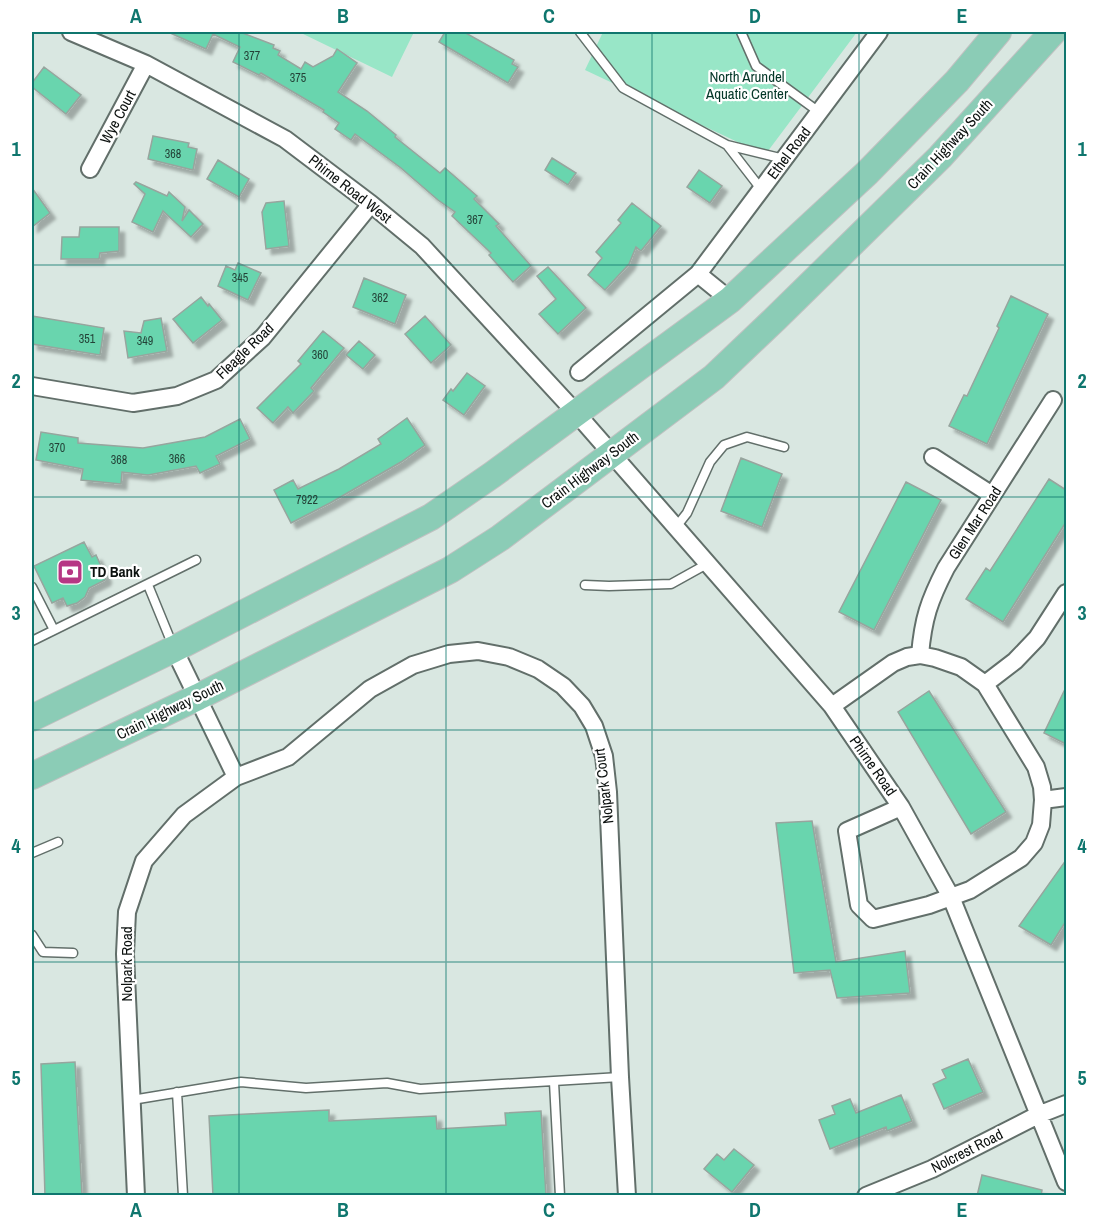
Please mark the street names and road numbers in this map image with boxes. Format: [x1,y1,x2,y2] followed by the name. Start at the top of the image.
[95,86,141,147] street label: Wye Court
[902,94,997,194] street label: Crain Highway South
[762,122,815,183] street label: Ethel Road
[304,149,397,228] street label: Phirne Road West
[211,318,278,384] street label: Fleagle Road
[537,426,643,513] street label: Crain Highway South
[943,482,1006,563] street label: Glen Mar Road
[113,674,227,745] street label: Crain Highway South
[845,731,902,800] street label: Phirne Road
[588,747,619,825] street label: Nolpark Court
[116,926,137,1002] street label: Nolpark Road
[927,1124,1006,1178] street label: Nolcrest Road

